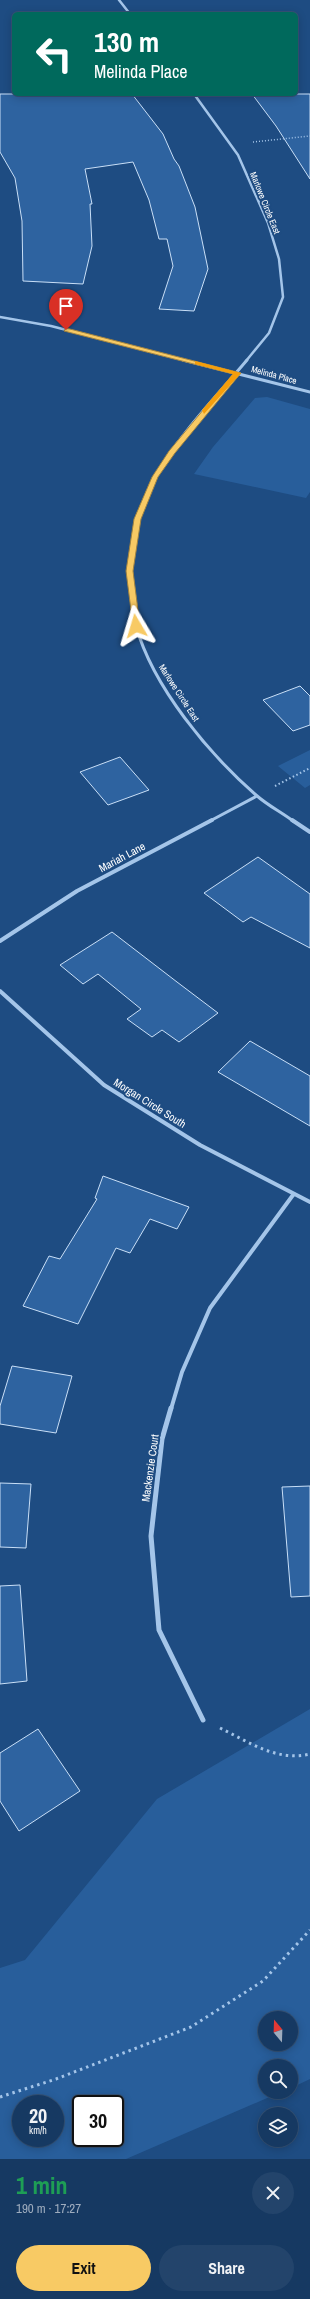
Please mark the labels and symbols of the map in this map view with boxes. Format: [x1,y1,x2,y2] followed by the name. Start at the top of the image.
[247,170,283,236] street label: Marlowe Circle East
[49,289,83,330] pin
[250,363,298,387] street label: Melinda Place
[115,605,157,647] position arrow
[156,662,202,724] street label: Marlowe Circle East
[96,839,148,875] street label: Mariah Lane
[111,1075,189,1131] street label: Morgan Circle South
[138,1433,162,1503] street label: Mackenzie Court
[258,2011,298,2051] north arrow
[72,2095,124,2147] speed limit sign: 30

